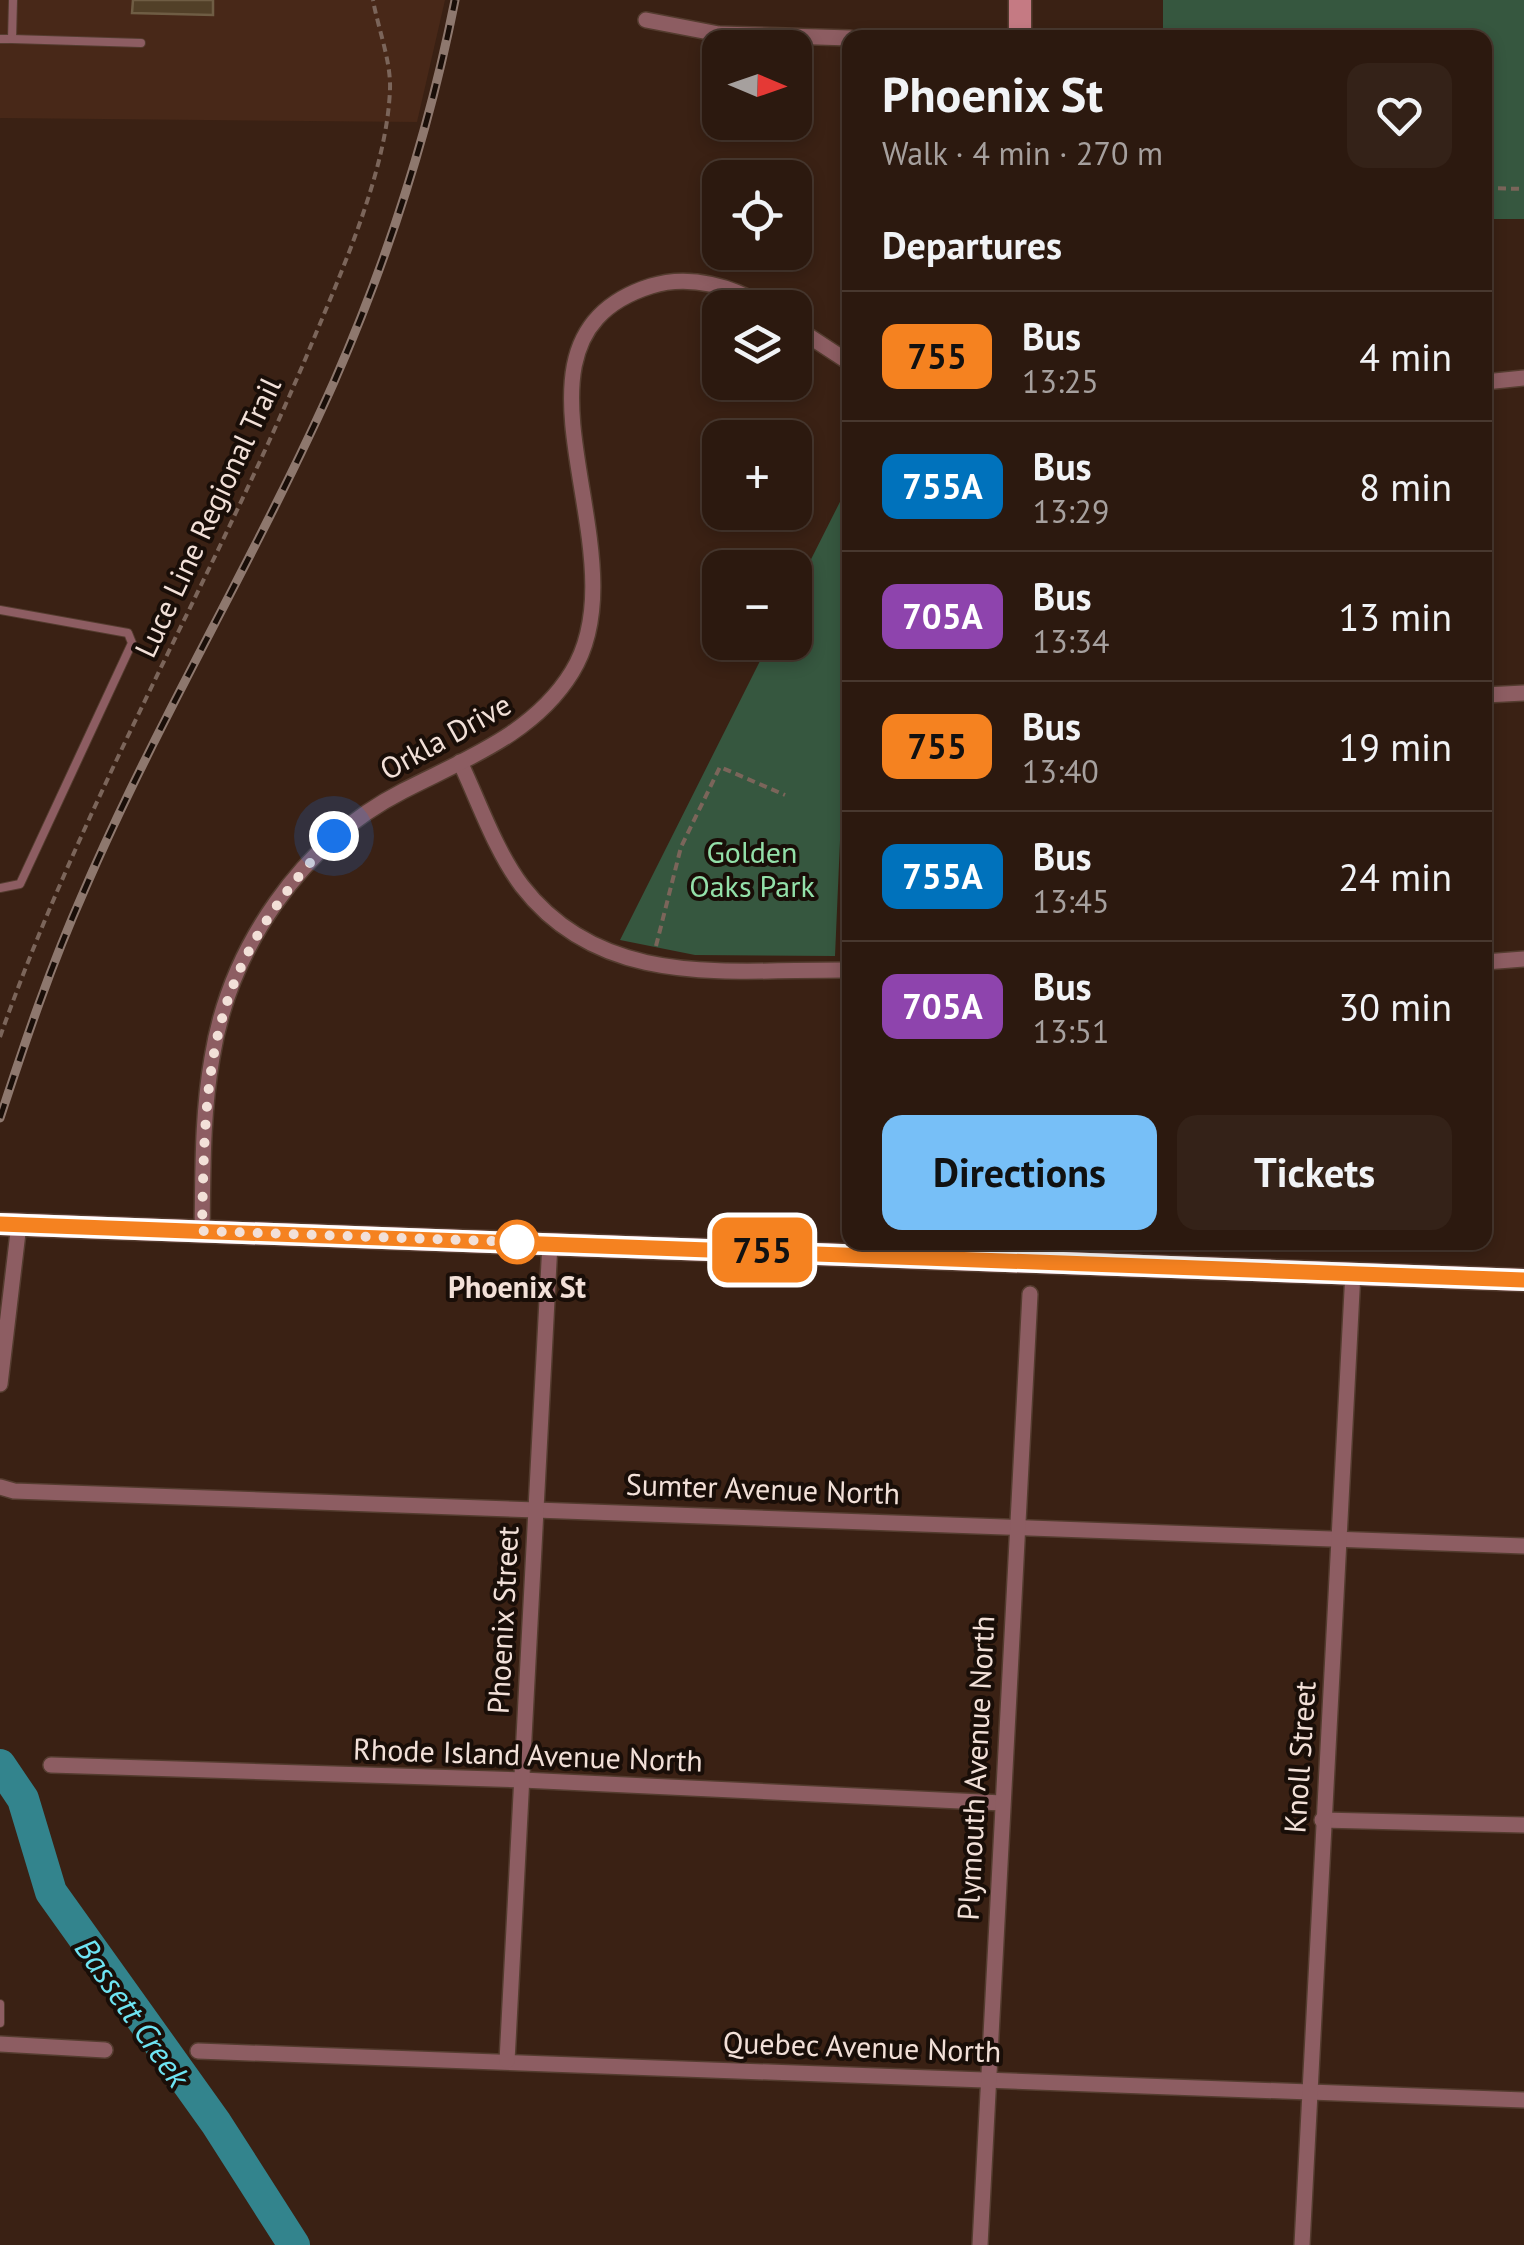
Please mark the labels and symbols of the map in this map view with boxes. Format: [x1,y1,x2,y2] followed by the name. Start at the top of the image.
[702,30,812,140] north arrow
[125,371,289,663] street label: Luce Line Regional Trail
[373,684,517,788] street label: Orkla Drive
[309,811,359,861] your location
[689,832,815,905] park label: Golden Oaks Park
[704,1218,820,1282] line badge: 755
[496,1221,538,1263] marker: Phoenix St
[448,1267,587,1306] place label: Phoenix St
[625,1464,901,1512] street label: Sumter Avenue North
[478,1525,526,1715] street label: Phoenix Street
[948,1614,1002,1922] street label: Plymouth Avenue North
[1274,1680,1324,1834] street label: Knoll Street
[352,1728,704,1780] street label: Rhode Island Avenue North
[66,1929,201,2096] water label: Bassett Creek
[722,2022,1002,2070] street label: Quebec Avenue North

